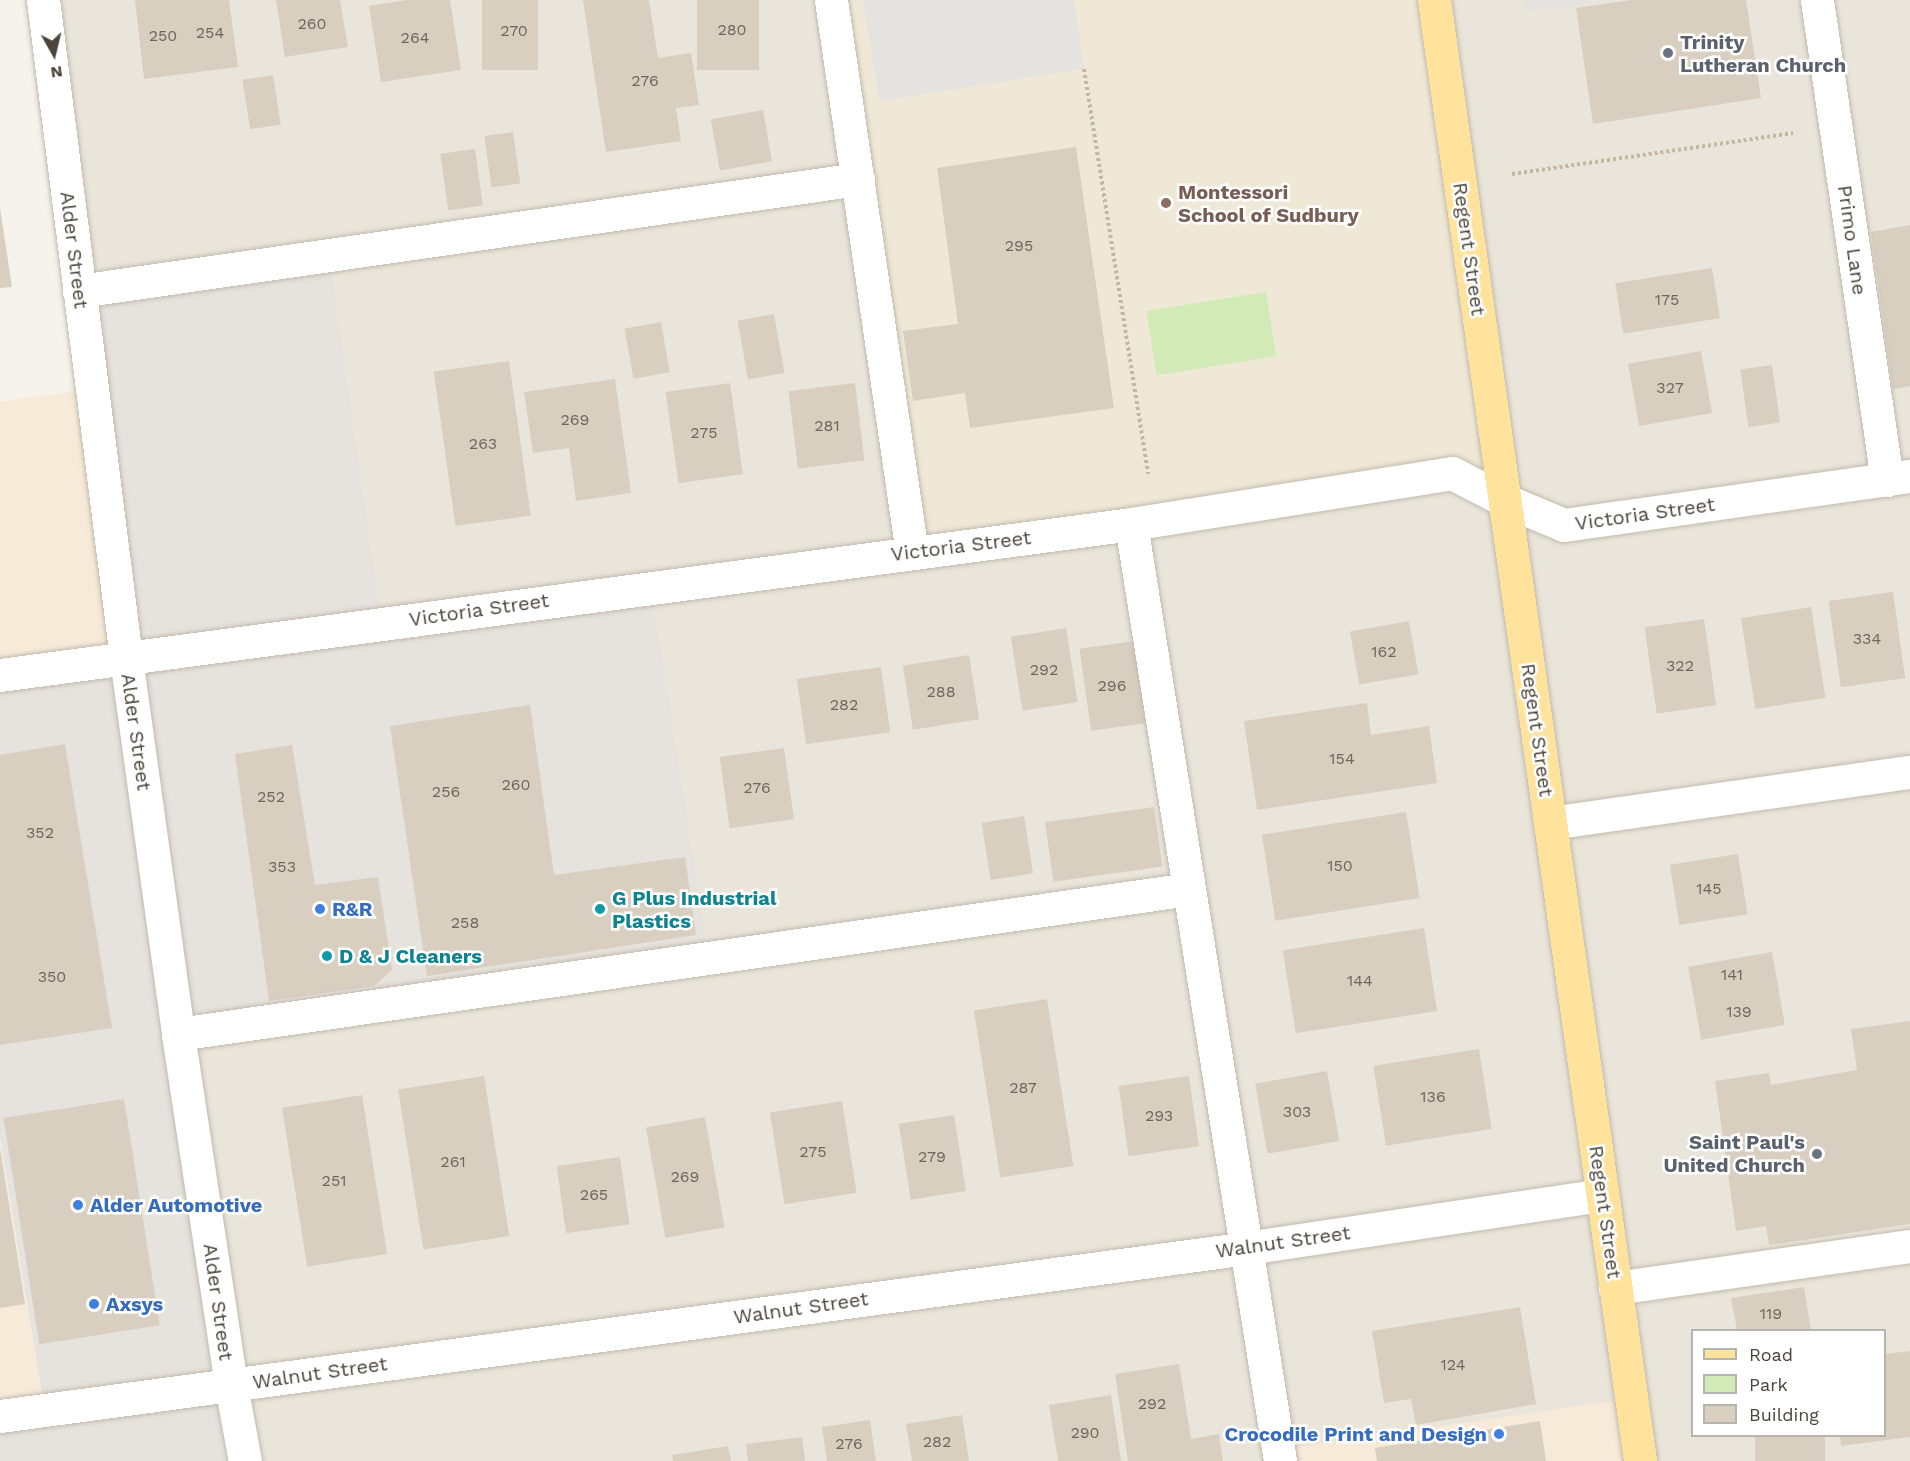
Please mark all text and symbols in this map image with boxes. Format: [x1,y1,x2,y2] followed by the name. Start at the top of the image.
[297,14,327,34] house number: 260
[717,20,747,40] house number: 280
[500,21,528,41] house number: 270
[196,23,224,43] house number: 254
[24,24,84,84] north arrow
[149,26,177,46] house number: 250
[401,28,429,48] house number: 264
[1680,30,1846,77] place label: Trinity Lutheran Church
[1661,46,1675,60] marker: Trinity Lutheran Church
[49,62,64,83] text: N
[631,71,659,91] house number: 276
[1178,180,1359,227] place label: Montessori School of Sudbury
[1448,181,1490,317] street label: Regent Street
[1832,183,1872,297] street label: Primo Lane
[55,190,93,310] street label: Alder Street
[1159,196,1173,210] marker: Montessori School of Sudbury
[1005,236,1033,256] house number: 295
[1655,290,1679,310] house number: 175
[1656,378,1684,398] house number: 327
[561,410,589,430] house number: 269
[814,416,840,436] house number: 281
[690,423,718,443] house number: 275
[469,434,497,454] house number: 263
[1573,492,1717,536] street label: Victoria Street
[889,525,1033,567] street label: Victoria Street
[407,588,551,632] street label: Victoria Street
[1853,629,1881,649] house number: 334
[1371,642,1397,662] house number: 162
[1666,656,1694,676] house number: 322
[1030,660,1058,680] house number: 292
[1516,662,1558,798] street label: Regent Street
[116,672,156,792] street label: Alder Street
[1098,676,1126,696] house number: 296
[926,682,956,702] house number: 288
[830,695,858,715] house number: 282
[1329,749,1355,769] house number: 154
[501,775,531,795] house number: 260
[743,778,771,798] house number: 276
[432,782,460,802] house number: 256
[257,787,285,807] house number: 252
[26,823,54,843] house number: 352
[1327,856,1353,876] house number: 150
[268,857,296,877] house number: 353
[1696,879,1722,899] house number: 145
[612,886,776,933] place label: G Plus Industrial Plastics
[332,897,372,921] place label: R&R
[313,902,327,916] marker: R&R
[593,902,607,916] marker: G Plus Industrial Plastics
[451,913,479,933] house number: 258
[339,944,482,968] place label: D & J Cleaners
[320,949,334,963] marker: D & J Cleaners
[1721,965,1743,985] house number: 141
[38,967,66,987] house number: 350
[1347,971,1373,991] house number: 144
[1726,1002,1752,1022] house number: 139
[1009,1078,1037,1098] house number: 287
[1420,1087,1446,1107] house number: 136
[1283,1102,1311,1122] house number: 303
[1145,1106,1173,1126] house number: 293
[1663,1130,1805,1177] place label: Saint Paul's United Church
[799,1142,827,1162] house number: 275
[1584,1144,1626,1280] street label: Regent Street
[918,1147,946,1167] house number: 279
[1810,1147,1824,1161] marker: Saint Paul's United Church
[440,1152,466,1172] house number: 261
[671,1167,699,1187] house number: 269
[322,1171,346,1191] house number: 251
[580,1185,608,1205] house number: 265
[90,1193,263,1217] place label: Alder Automotive
[71,1198,85,1212] marker: Alder Automotive
[1214,1221,1352,1263] street label: Walnut Street
[198,1242,238,1362] street label: Alder Street
[732,1287,870,1329] street label: Walnut Street
[106,1292,163,1316] place label: Axsys
[87,1297,101,1311] marker: Axsys
[1760,1304,1782,1324] house number: 119
[1691,1329,1886,1437] legend
[1749,1344,1793,1365] text: Road
[251,1352,389,1394] street label: Walnut Street
[1441,1355,1465,1375] house number: 124
[1749,1374,1788,1395] text: Park
[1138,1394,1166,1414] house number: 292
[1749,1404,1819,1425] text: Building
[1225,1422,1487,1446] place label: Crocodile Print and Design
[1070,1423,1100,1443] house number: 290
[1492,1427,1506,1441] marker: Crocodile Print and Design
[923,1432,951,1452] house number: 282
[835,1434,863,1454] house number: 276

